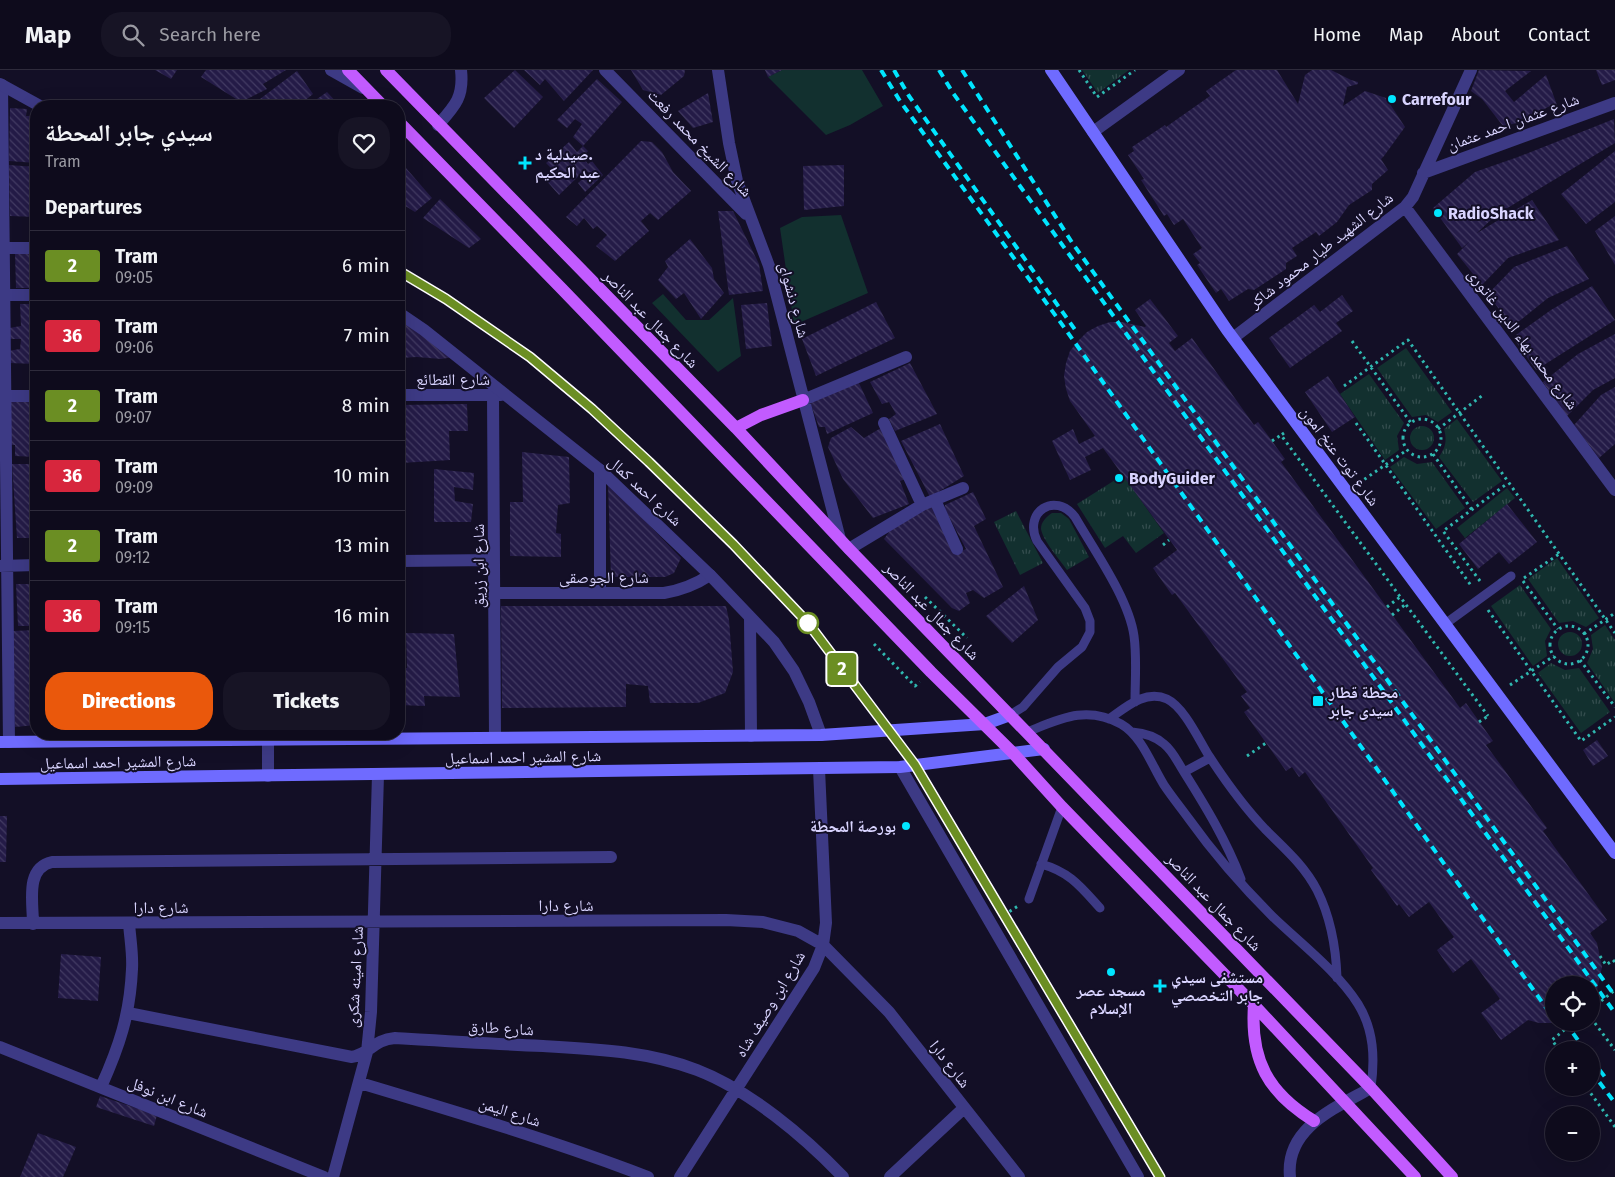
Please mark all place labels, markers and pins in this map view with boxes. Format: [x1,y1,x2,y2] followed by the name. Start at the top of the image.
[1402,90,1472,109] place label: Carrefour
[1386,93,1398,105] marker: Carrefour
[535,145,600,184] place label: صيدلية د. عبد الحكيم
[519,157,531,169] marker: صيدلية د. عبد الحكيم
[1448,204,1534,223] place label: RadioShack
[1432,207,1444,219] marker: RadioShack
[1129,469,1216,488] place label: BodyGuider
[1113,472,1125,484] marker: BodyGuider
[797,612,819,634] unlabelled marker
[1328,683,1398,720] place label: محطة قطار سيدى جابر
[1311,694,1325,708] marker: محطة قطار سيدى جابر
[810,817,896,836] place label: بورصة المحطة
[900,820,912,832] marker: بورصة المحطة
[1105,966,1117,978] marker: مسجد عصر الإسلام
[1171,968,1263,1007] place label: مستشفى سيدي جابر التخصصي
[1153,979,1167,993] marker: مستشفى سيدي جابر التخصصي
[1076,981,1145,1020] place label: مسجد عصر الإسلام

